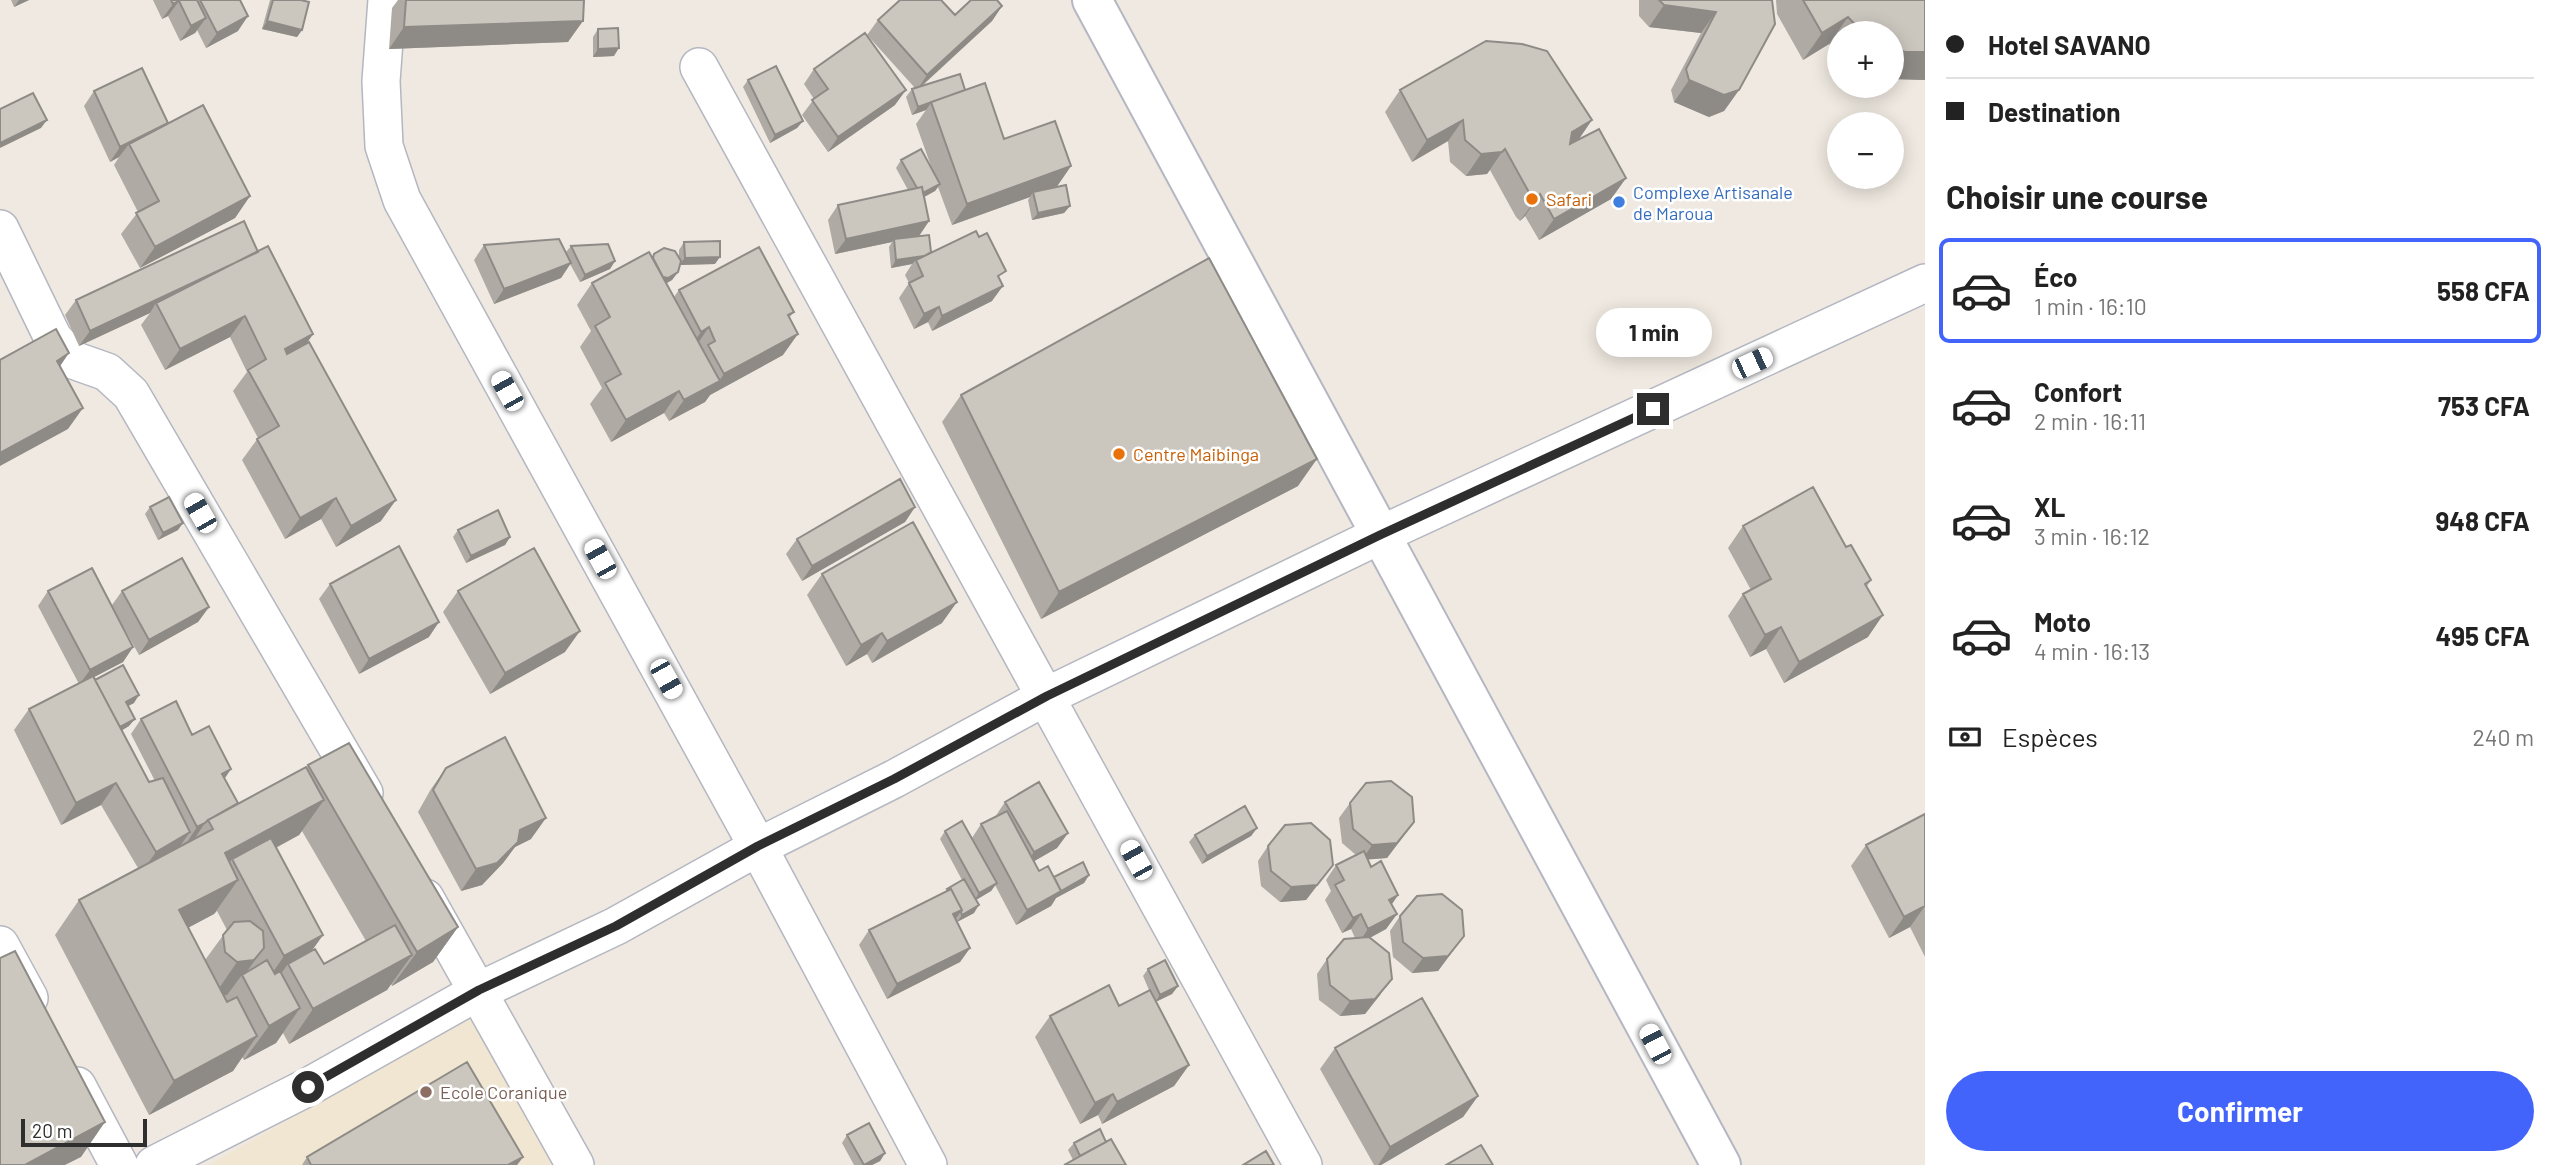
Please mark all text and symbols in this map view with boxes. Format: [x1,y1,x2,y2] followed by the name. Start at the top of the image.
[1827,21,1904,189] map controls
[1827,21,1904,98] button: +
[1988,29,2151,60] text: Hotel SAVANO
[1988,96,2121,127] text: Destination
[1827,112,1904,189] button: −
[1946,177,2208,215] text: Choisir une course
[1633,181,1793,224] place label: Complexe Artisanale de Maroua
[1546,188,1592,210] place label: Safari
[1524,191,1540,207] marker: Safari
[1611,194,1627,210] marker: Complexe Artisanale de Maroua
[1950,259,2013,322] icon: car
[2034,261,2077,292] text: Éco
[2437,275,2530,306] text: 558 CFA
[2034,292,2147,320] text: 1 min · 16:10
[1595,308,1711,356] callout: 1 min
[1629,318,1679,346] text: 1 min
[1729,345,1776,381] car
[488,368,527,414] car
[1950,374,2013,437] icon: car
[2034,376,2122,407] text: Confort
[2438,390,2530,421] text: 753 CFA
[1637,393,1669,425] route end
[2034,407,2146,435] text: 2 min · 16:11
[1133,443,1259,465] place label: Centre Maibinga
[1111,446,1127,462] marker: Centre Maibinga
[1950,489,2013,552] icon: car
[181,490,220,536] car
[2034,491,2065,522] text: XL
[2435,505,2530,536] text: 948 CFA
[2034,522,2150,550] text: 3 min · 16:12
[581,536,620,582] car
[1950,604,2013,667] icon: car
[2034,606,2091,637] text: Moto
[2435,620,2530,651] text: 495 CFA
[2034,637,2150,665] text: 4 min · 16:13
[647,656,686,702] car
[1946,718,1984,756] icon: cash
[2002,721,2098,752] text: Espèces
[2472,723,2534,751] text: 240 m
[1117,837,1156,883] car
[1636,1021,1675,1067] car
[292,1071,324,1103] route start
[1946,1071,2534,1151] button: Confirmer
[440,1081,567,1103] place label: Ecole Coranique
[418,1084,434,1100] marker: Ecole Coranique
[21,1116,147,1148] scale bar
[32,1119,72,1142] text: 20 m

